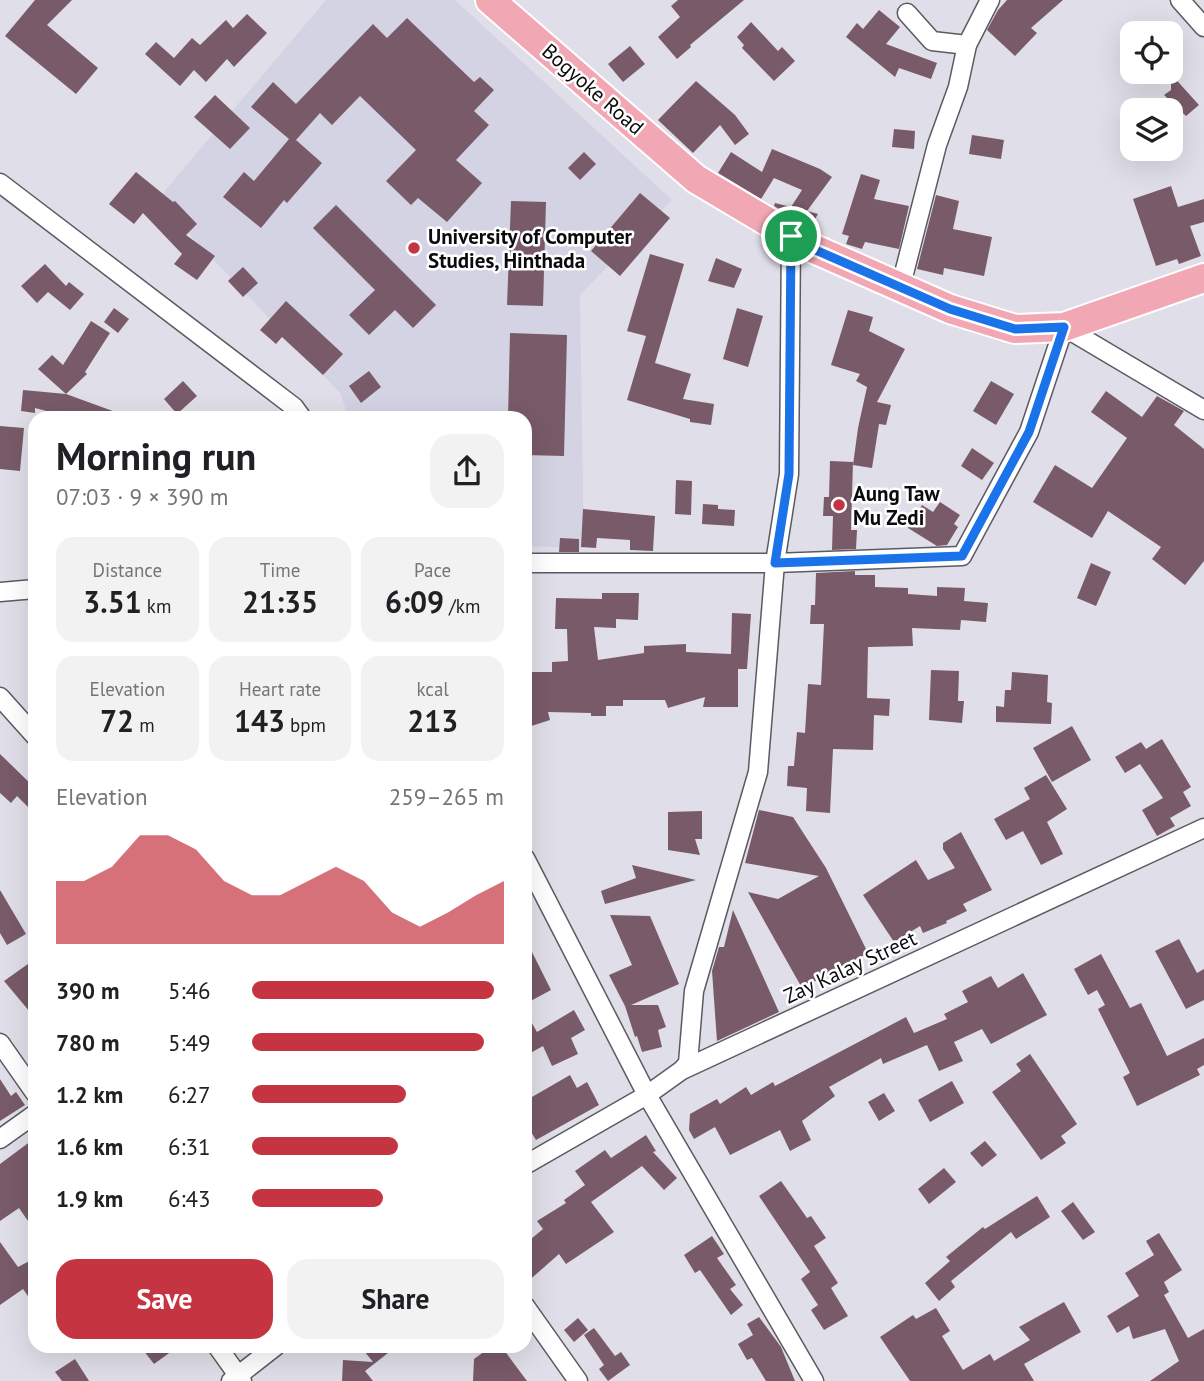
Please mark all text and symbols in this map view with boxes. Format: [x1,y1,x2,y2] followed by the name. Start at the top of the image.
[1120,21,1183,161] map controls
[1120,21,1183,84] button: locate
[537,37,649,141] street label: Bogyoke Road
[1120,98,1183,161] button: layers
[761,206,821,266] pin
[772,217,810,255] icon: arrive
[428,223,633,274] place label: University of Computer Studies, Hinthada
[406,240,422,256] marker: University of Computer Studies, Hinthada
[56,431,256,480] text: Morning run
[430,434,504,508] button: share
[853,480,940,531] place label: Aung Taw Mu Zedi
[56,482,228,511] text: 07:03 · 9 × 390 m
[831,497,847,513] marker: Aung Taw Mu Zedi
[93,558,162,582] text: Distance
[260,558,300,582] text: Time
[414,558,451,582] text: Pace
[83,582,142,621] text: 3.51
[242,582,318,621] text: 21:35
[385,582,444,621] text: 6:09
[142,594,171,618] text: km
[444,594,480,618] text: /km
[89,677,165,701] text: Elevation
[239,677,321,701] text: Heart rate
[416,677,449,701] text: kcal
[100,701,134,740] text: 72
[234,701,285,740] text: 143
[407,701,458,740] text: 213
[134,713,155,737] text: m
[285,713,326,737] text: bpm
[56,782,148,811] text: Elevation
[389,782,504,811] text: 259–265 m
[779,924,921,1010] street label: Zay Kalay Street
[56,976,119,1005] text: 390 m
[168,976,211,1005] text: 5:46
[56,1028,119,1057] text: 780 m
[168,1028,211,1057] text: 5:49
[56,1080,123,1109] text: 1.2 km
[168,1080,211,1109] text: 6:27
[56,1132,123,1161] text: 1.6 km
[168,1132,211,1161] text: 6:31
[56,1184,123,1213] text: 1.9 km
[168,1184,211,1213] text: 6:43
[56,1259,273,1339] button: Save
[287,1259,504,1339] button: Share

